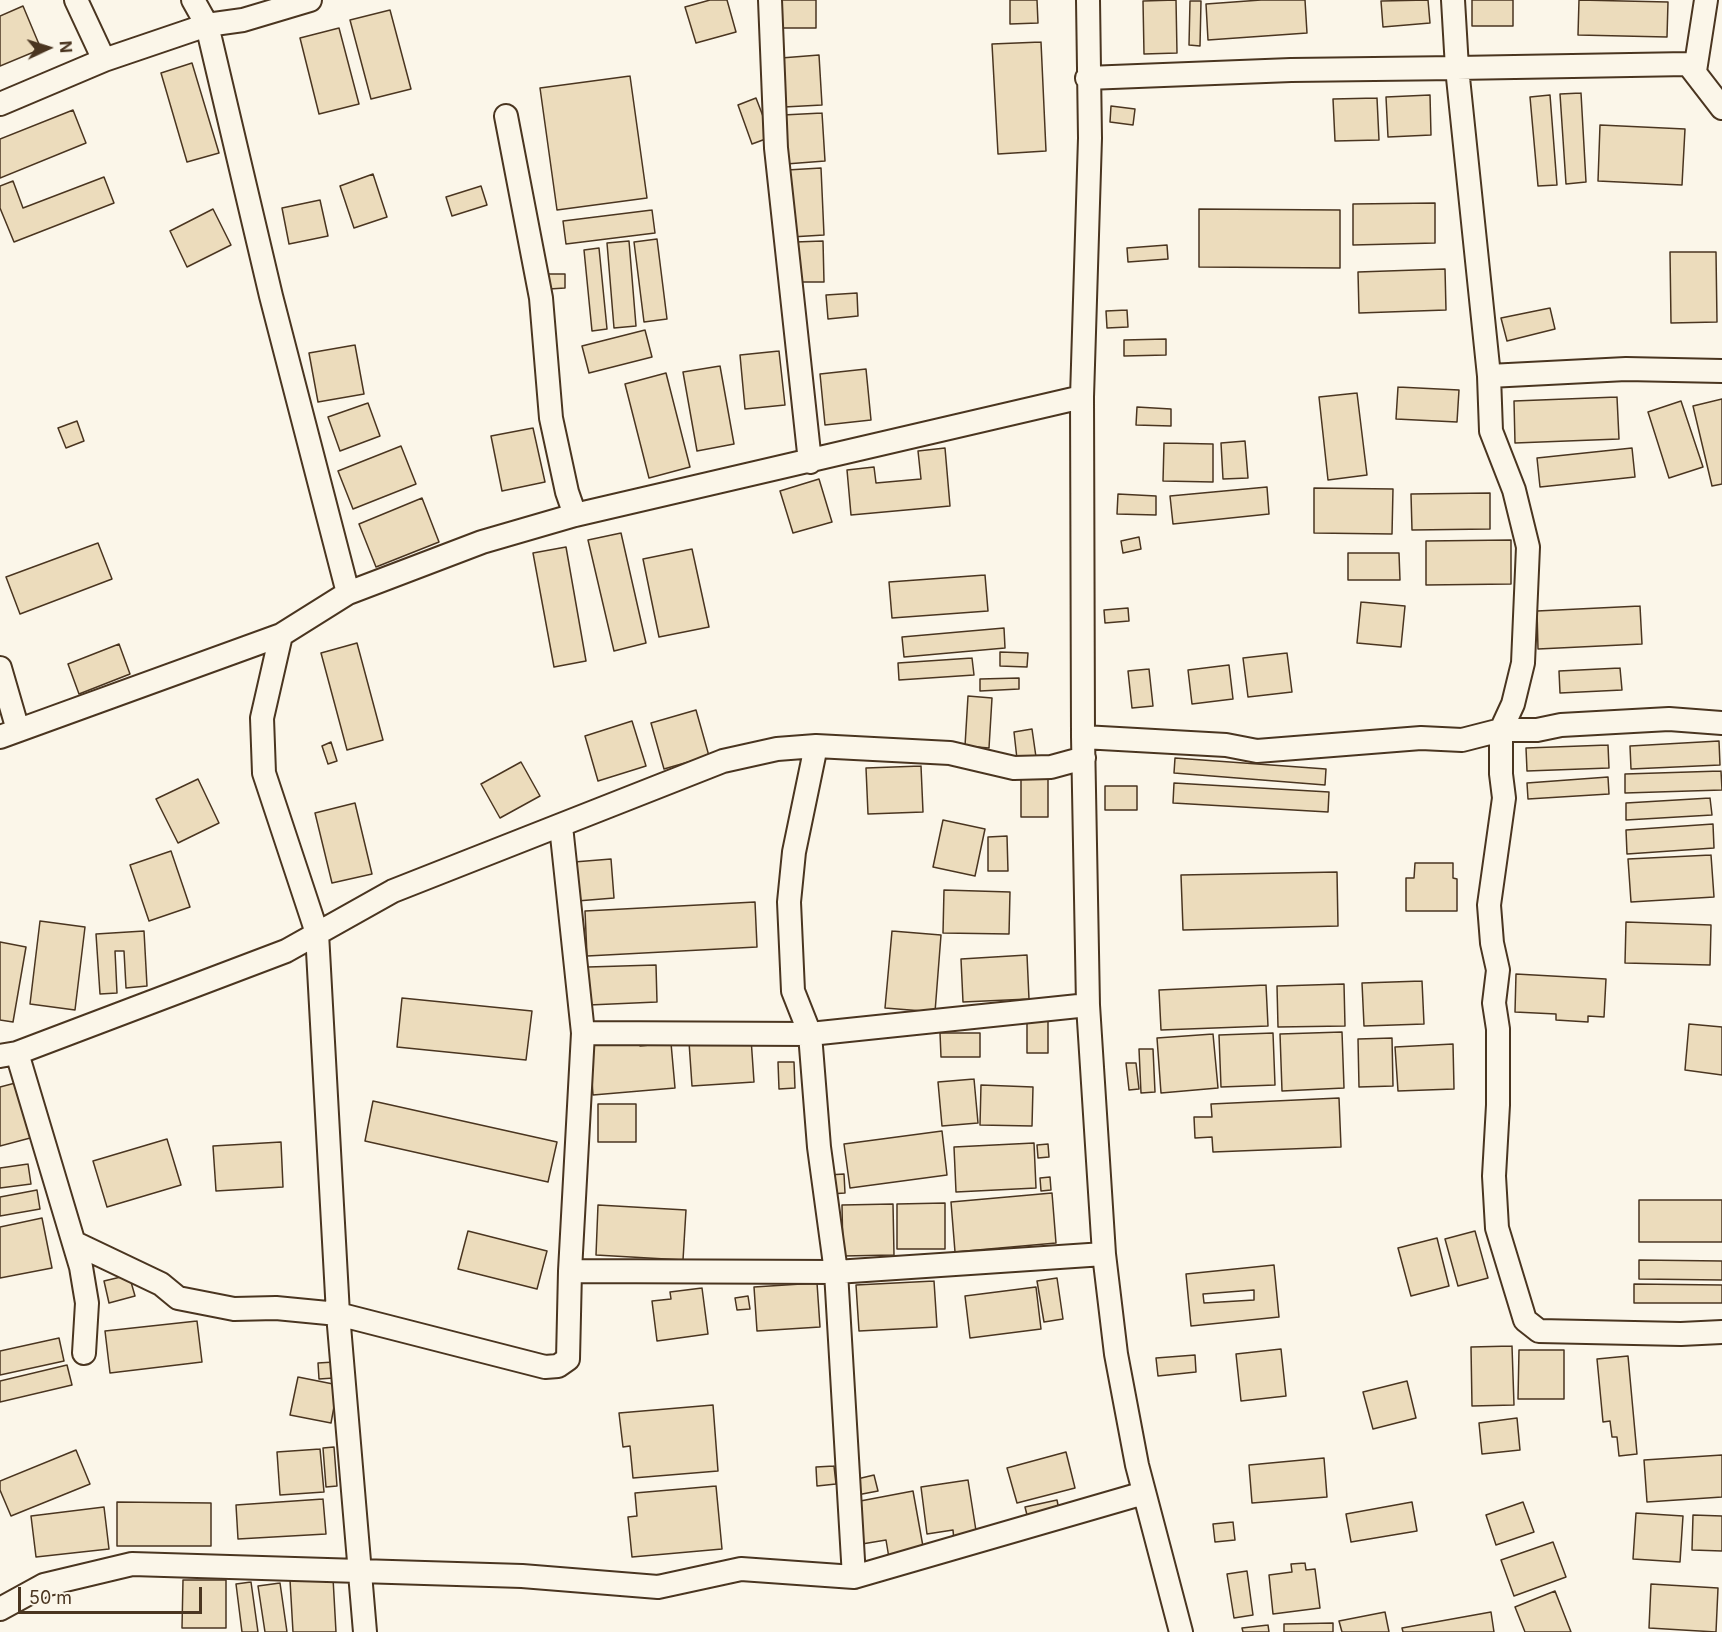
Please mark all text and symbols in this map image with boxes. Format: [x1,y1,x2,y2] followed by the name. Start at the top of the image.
[18,18,78,78] north arrow
[56,40,76,54] text: N
[21,1575,206,1613] scale bar
[29,1587,72,1608] text: 50 m

